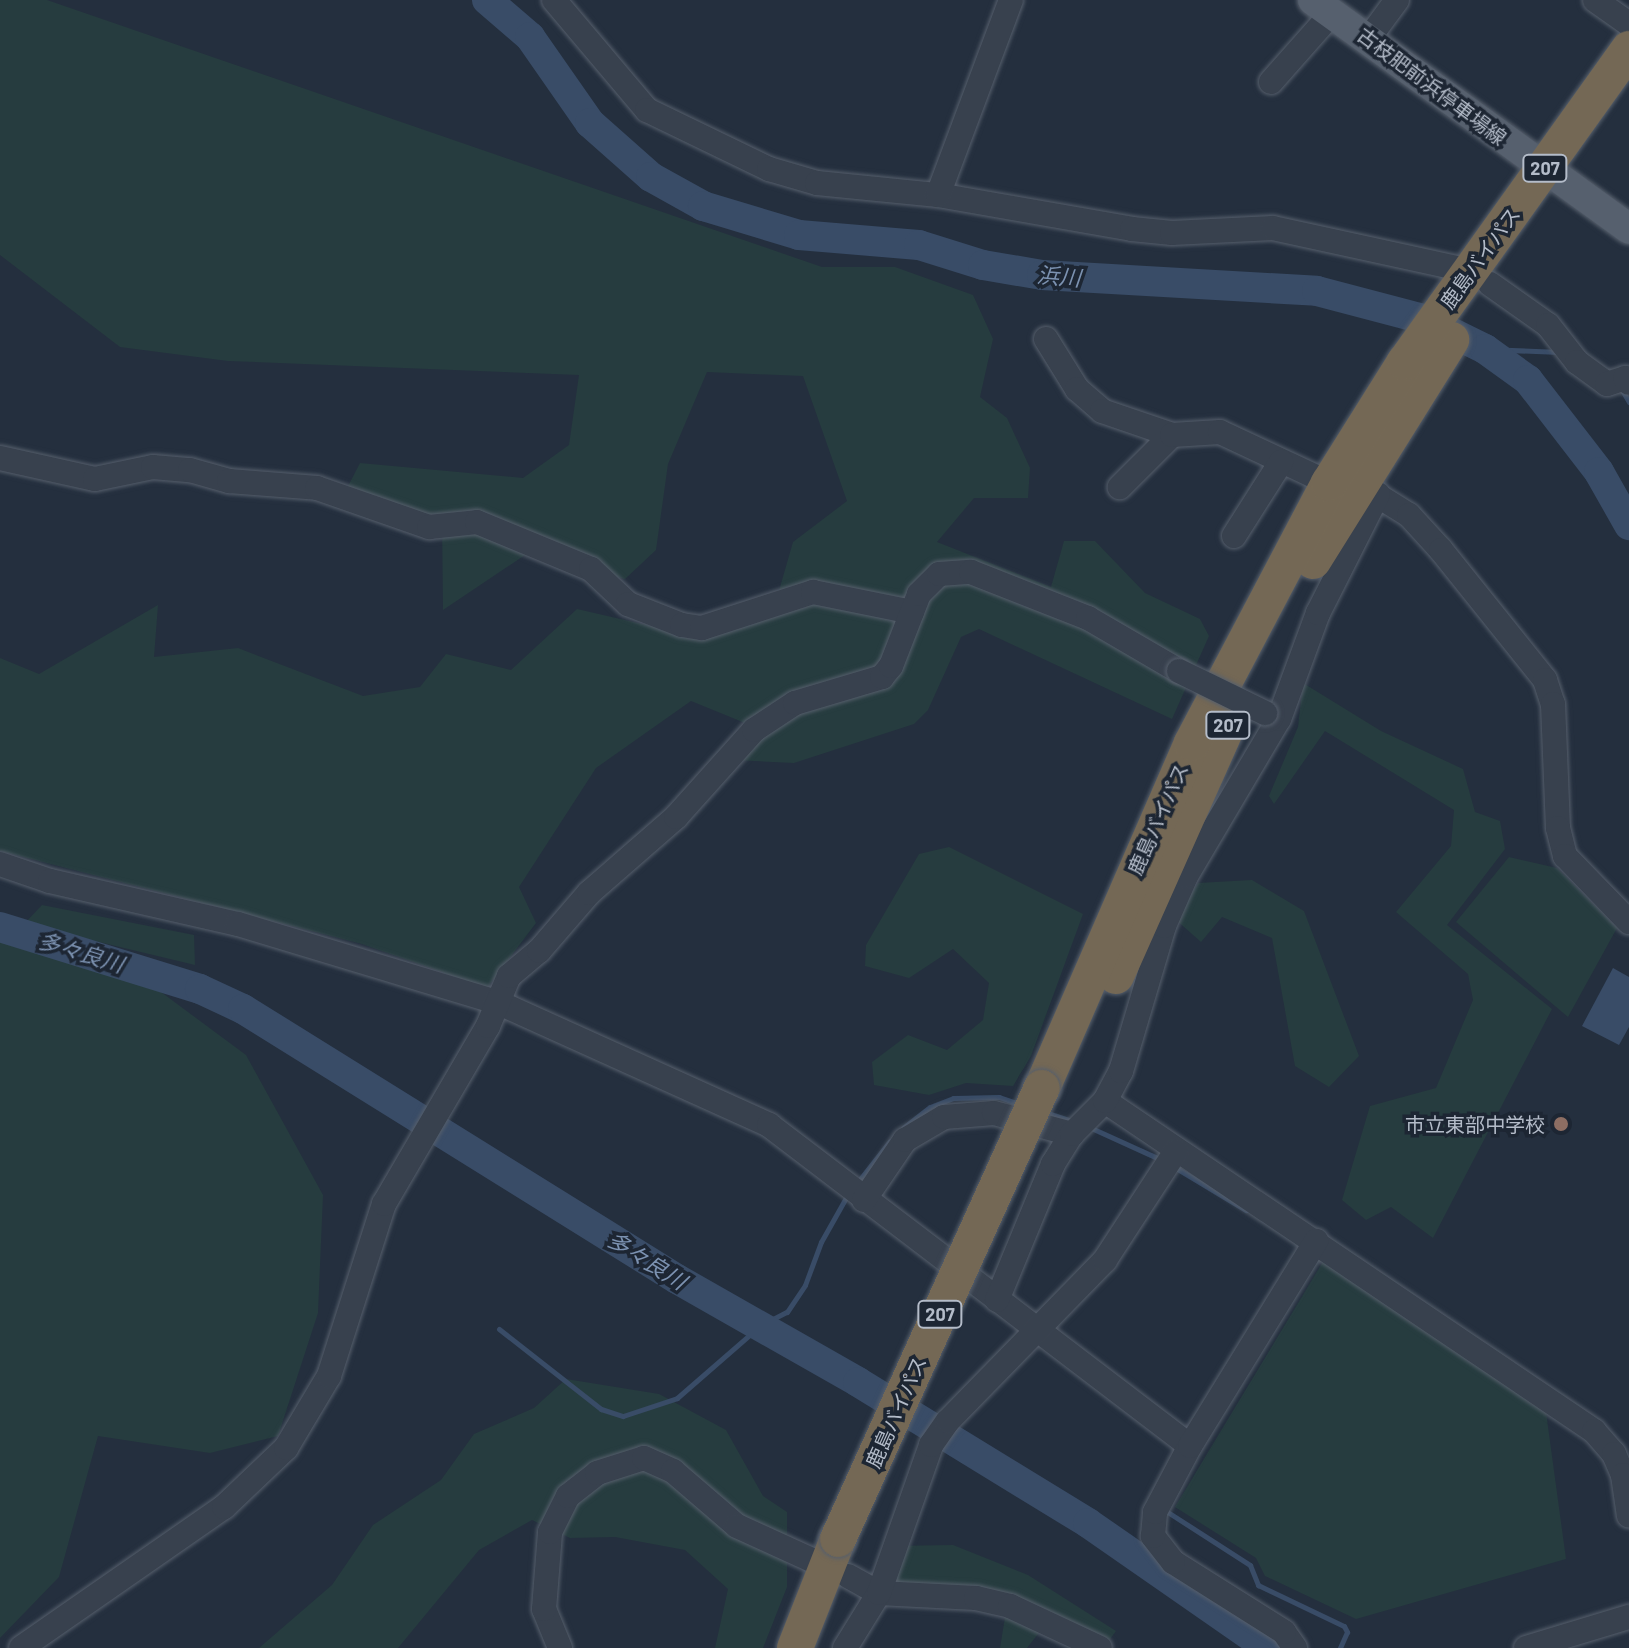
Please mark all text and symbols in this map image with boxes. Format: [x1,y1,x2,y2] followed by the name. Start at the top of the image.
[1353,22,1511,150] street label: 古枝肥前浜停車場線
[1521,154,1569,182] road number: 207
[1435,202,1525,314] street label: 鹿島バイパス
[1036,261,1082,291] water label: 浜川
[1204,711,1252,739] road number: 207
[1123,759,1193,879] street label: 鹿島バイパス
[35,927,127,977] water label: 多々良川
[1405,1112,1545,1136] place label: 市立東部中学校
[1552,1115,1570,1133] marker: 市立東部中学校
[603,1225,691,1295] water label: 多々良川
[916,1300,964,1328] road number: 207
[861,1352,931,1472] street label: 鹿島バイパス

